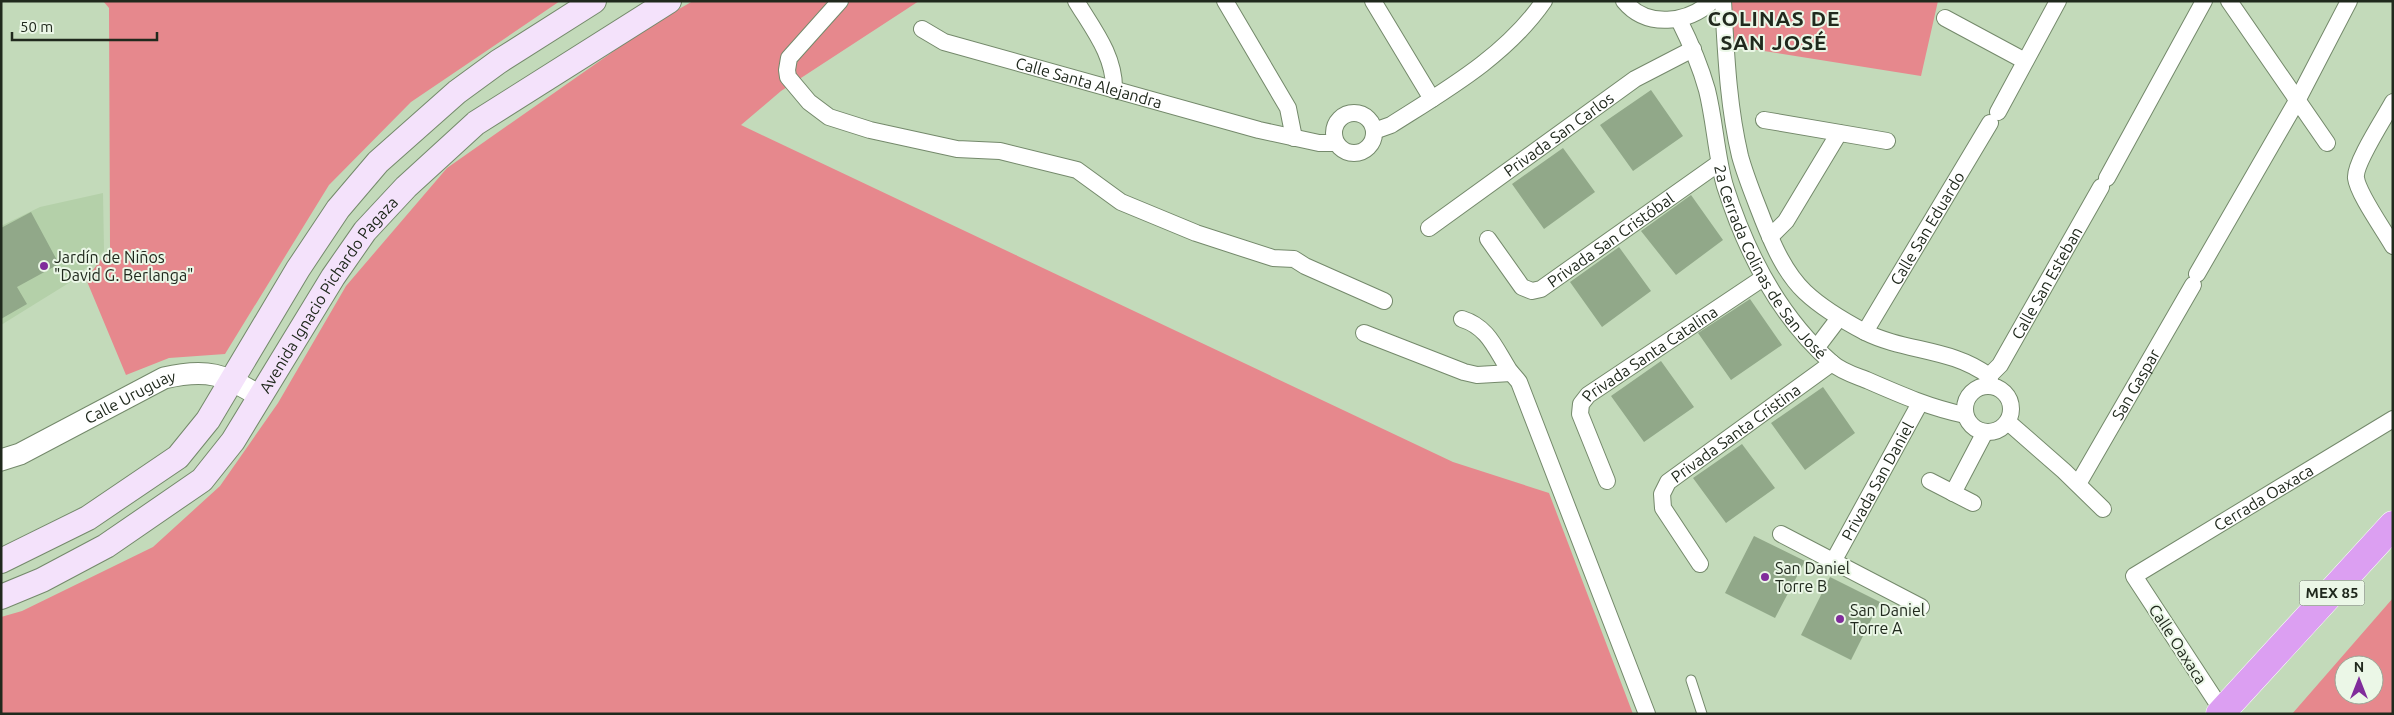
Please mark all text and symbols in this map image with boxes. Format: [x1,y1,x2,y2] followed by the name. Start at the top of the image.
[1708,6,1840,54] district label: COLINAS DE SAN JOSÉ
[12,10,158,42] scale bar
[20,18,53,35] text: 50 m
[1014,53,1164,112] street label: Calle Santa Alejandra
[1500,89,1617,180] street label: Privada San Carlos
[1711,163,1831,363] street label: 2a Cerrada Colinas de San José
[1886,168,1968,288] street label: Calle San Eduardo
[1544,189,1677,291] street label: Privada San Cristóbal
[256,193,401,396] street label: Avenida Ignacio Pichardo Pagaza
[2008,224,2086,342] street label: Calle San Esteban
[54,248,193,284] place label: Jardín de Niños "David G. Berlanga"
[38,260,50,272] marker: Jardín de Niños "David G. Berlanga"
[1578,302,1721,405] street label: Privada Santa Catalina
[2108,346,2163,423] street label: San Gaspar
[82,367,177,427] street label: Calle Uruguay
[1667,380,1804,486] street label: Privada Santa Cristina
[1838,419,1917,543] street label: Privada San Daniel
[2211,461,2316,534] street label: Cerrada Oaxaca
[1775,559,1850,595] place label: San Daniel Torre B
[1759,571,1771,583] marker: San Daniel Torre B
[2300,580,2364,606] road number: MEX 85
[1850,601,1925,637] place label: San Daniel Torre A
[2146,601,2210,687] street label: Calle Oaxaca
[1834,613,1846,625] marker: San Daniel Torre A
[2334,655,2384,705] north arrow
[2354,659,2364,675] text: N

